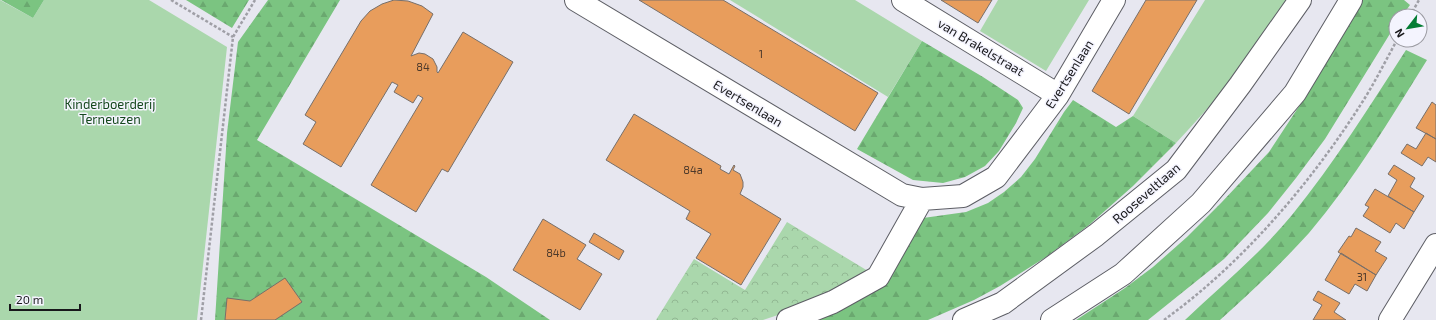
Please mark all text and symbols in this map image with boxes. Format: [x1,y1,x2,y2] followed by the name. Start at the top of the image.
[1388,8,1428,48] north arrow
[935,15,1027,79] street label: van Brakelstraat
[1391,27,1407,40] text: N
[1042,37,1096,111] street label: Evertsenlaan
[759,47,763,60] house number: 1
[416,60,430,73] house number: 84
[710,76,786,130] street label: Evertsenlaan
[64,96,156,127] park label: Kinderboerderij Terneuzen
[1109,159,1183,227] street label: Rooseveltlaan
[683,163,703,176] house number: 84a
[546,246,566,259] house number: 84b
[1357,270,1367,283] house number: 31
[10,286,80,312] scale bar
[16,292,43,306] text: 20 m

